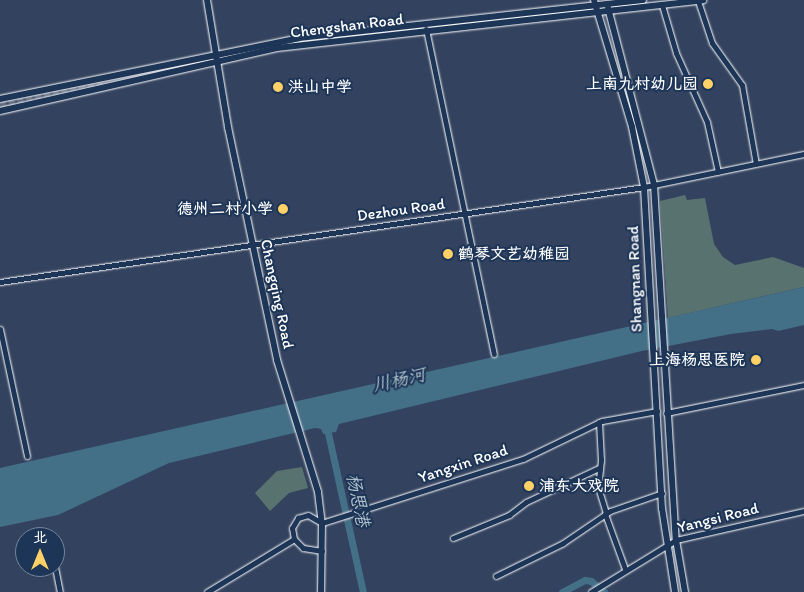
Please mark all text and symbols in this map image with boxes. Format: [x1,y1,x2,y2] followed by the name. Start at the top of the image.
[289,10,405,42] street label: Chengshan Road
[586,74,698,94] place label: 上南九村幼儿园
[288,77,352,97] place label: 洪山中学
[702,78,714,90] marker: 上南九村幼儿园
[272,81,284,93] marker: 洪山中学
[356,194,446,226] street label: Dezhou Road
[177,199,273,219] place label: 德州二村小学
[277,203,289,215] marker: 德州二村小学
[624,226,646,332] street label: Shangnan Road
[256,238,298,350] street label: Changqing Road
[458,244,570,264] place label: 鹤琴文艺幼稚园
[442,248,454,260] marker: 鹤琴文艺幼稚园
[649,350,745,370] place label: 上海杨思医院
[749,353,763,367] marker: 上海杨思医院
[370,363,428,397] water label: 川杨河
[416,441,510,487] street label: Yangxin Road
[342,471,374,529] water label: 杨思港
[539,476,619,496] place label: 浦东大戏院
[523,480,535,492] marker: 浦东大戏院
[675,499,761,537] street label: Yangsi Road
[15,527,65,577] north arrow
[33,529,47,546] text: 北

